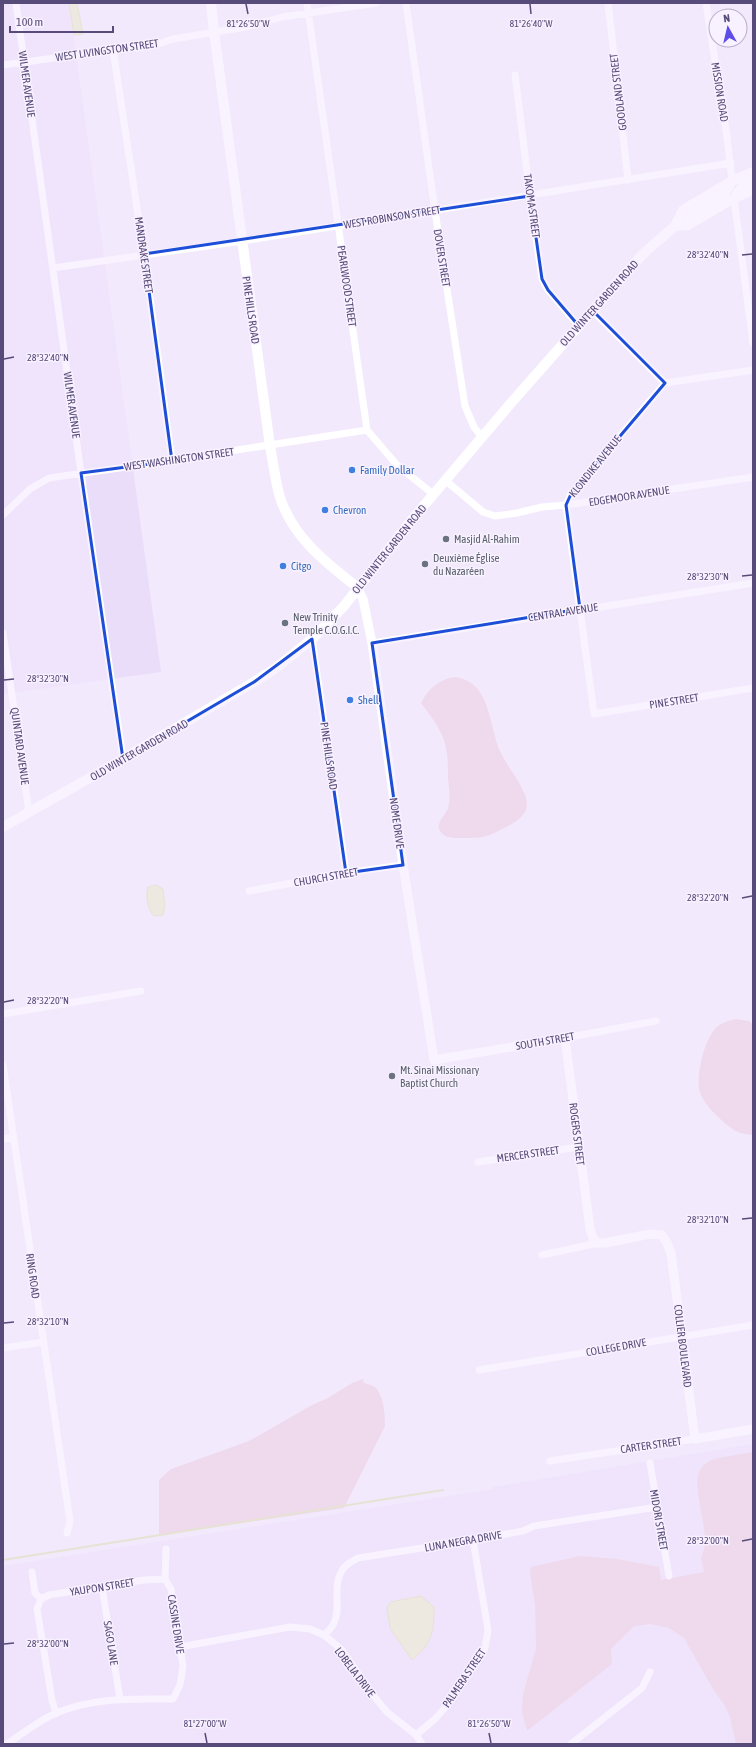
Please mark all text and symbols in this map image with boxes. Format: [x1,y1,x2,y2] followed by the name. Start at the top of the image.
[10,8,113,34] scale bar
[708,8,748,48] north arrow
[723,12,731,24] text: N
[16,15,43,29] text: 100 m
[226,18,270,29] text: 81°26'50"W
[509,18,553,29] text: 81°26'40"W
[55,37,159,63] street label: WEST LIVINGSTON STREET
[16,50,38,118] street label: WILMER AVENUE
[607,52,629,131] street label: GOODLAND STREET
[709,61,731,123] street label: MISSION ROAD
[522,173,542,239] street label: TAKOMA STREET
[343,203,442,231] street label: WEST ROBINSON STREET
[133,216,155,294] street label: MANDRAKE STREET
[431,228,453,288] street label: DOVER STREET
[335,244,359,328] street label: PEARLWOOD STREET
[687,249,729,260] text: 28°32'40"N
[557,258,641,348] street label: OLD WINTER GARDEN ROAD
[240,275,262,345] street label: PINE HILLS ROAD
[27,352,69,363] text: 28°32'40"N
[61,371,83,439] street label: WILMER AVENUE
[566,433,624,499] street label: KLONDIKE AVENUE
[123,445,235,473] street label: WEST WASHINGTON STREET
[360,464,415,476] place label: Family Dollar
[347,465,357,475] marker: Family Dollar
[588,484,670,508] street label: EDGEMOOR AVENUE
[349,502,429,596] street label: OLD WINTER GARDEN ROAD
[333,504,366,516] place label: Chevron
[320,505,330,515] marker: Chevron
[454,533,520,545] place label: Masjid Al-Rahim
[441,534,451,544] marker: Masjid Al-Rahim
[433,552,500,577] place label: Deuxième Église du Nazaréen
[420,559,430,569] marker: Deuxième Église du Nazaréen
[291,560,311,572] place label: Citgo
[278,561,288,571] marker: Citgo
[687,571,729,582] text: 28°32'30"N
[527,601,599,623] street label: CENTRAL AVENUE
[293,611,359,636] place label: New Trinity Temple C.O.G.I.C.
[280,618,290,628] marker: New Trinity Temple C.O.G.I.C.
[27,673,69,684] text: 28°32'30"N
[648,691,700,711] street label: PINE STREET
[358,694,379,706] place label: Shell
[345,695,355,705] marker: Shell
[9,707,31,786] street label: QUINTARD AVENUE
[88,717,190,783] street label: OLD WINTER GARDEN ROAD
[318,721,340,791] street label: PINE HILLS ROAD
[388,797,407,849] street label: NOME DRIVE
[293,865,359,889] street label: CHURCH STREET
[687,892,729,903] text: 28°32'20"N
[27,995,69,1006] text: 28°32'20"N
[515,1030,575,1052] street label: SOUTH STREET
[400,1064,480,1089] place label: Mt. Sinai Missionary Baptist Church
[387,1071,397,1081] marker: Mt. Sinai Missionary Baptist Church
[567,1102,587,1166] street label: ROGERS STREET
[496,1144,560,1164] street label: MERCER STREET
[687,1214,729,1225] text: 28°32'10"N
[24,1253,42,1299] street label: RING ROAD
[672,1304,694,1388] street label: COLLIER BOULEVARD
[27,1316,69,1327] text: 28°32'10"N
[585,1336,647,1358] street label: COLLEGE DRIVE
[620,1435,682,1455] street label: CARTER STREET
[648,1489,670,1552] street label: MIDORI STREET
[424,1528,503,1554] street label: LUNA NEGRA DRIVE
[687,1535,729,1546] text: 28°32'00"N
[69,1576,135,1598] street label: YAUPON STREET
[165,1594,187,1655] street label: CASSINE DRIVE
[102,1620,120,1666] street label: SAGO LANE
[27,1638,69,1649] text: 28°32'00"N
[332,1645,378,1699] street label: LOBELIA DRIVE
[440,1646,488,1710] street label: PALMERA STREET
[183,1718,227,1729] text: 81°27'00"W
[467,1718,511,1729] text: 81°26'50"W

